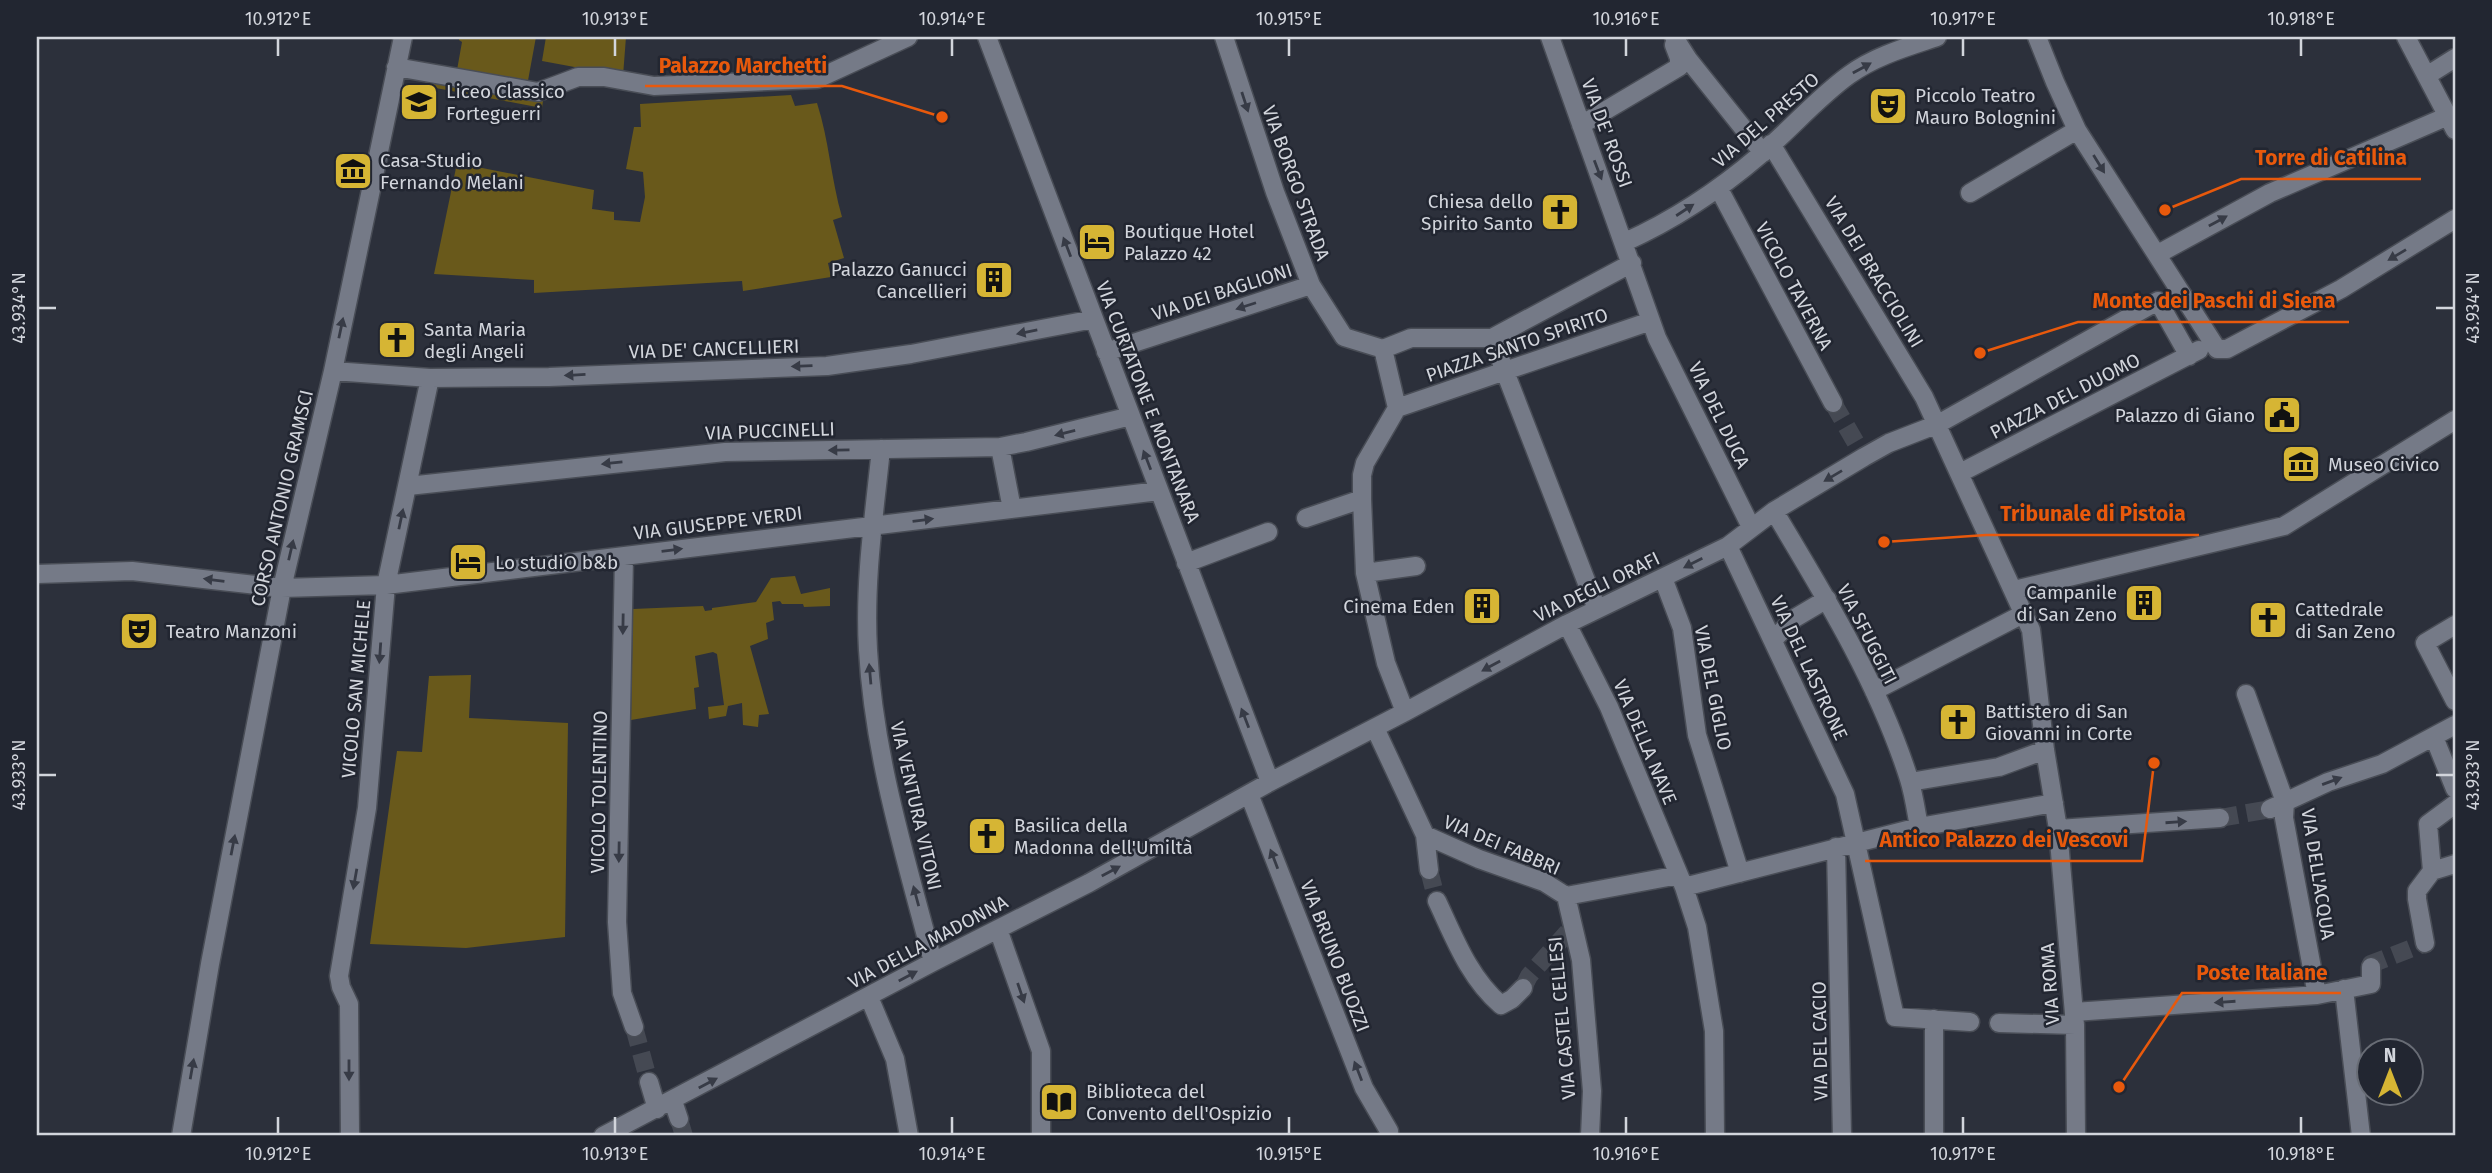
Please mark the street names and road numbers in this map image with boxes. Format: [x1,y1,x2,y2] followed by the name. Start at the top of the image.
[1708,67,1824,173] street label: VIA DEL PRESTO
[1577,75,1637,191] street label: VIA DE' ROSSI
[1257,102,1335,264] street label: VIA BORGO STRADA
[1820,192,1928,352] street label: VIA DEI BRACCIOLINI
[1751,218,1838,354] street label: VICOLO TAVERNA
[1149,258,1295,326] street label: VIA DEI BAGLIONI
[1091,278,1205,526] street label: VIA CURTATONE E MONTANARA
[1423,303,1611,387] street label: PIAZZA SANTO SPIRITO
[628,335,800,363] street label: VIA DE' CANCELLIERI
[1986,348,2144,444] street label: PIAZZA DEL DUOMO
[1683,358,1755,472] street label: VIA DEL DUCA
[246,387,318,609] street label: CORSO ANTONIO GRAMSCI
[705,417,835,445] street label: VIA PUCCINELLI
[632,501,804,545] street label: VIA GIUSEPPE VERDI
[1530,547,1664,627] street label: VIA DEGLI ORAFI
[1832,580,1902,688] street label: VIA SFUGGITI
[1765,592,1853,744] street label: VIA DEL LASTRONE
[337,599,375,779] street label: VICOLO SAN MICHELE
[1690,624,1736,752] street label: VIA DEL GIGLIO
[1608,676,1682,808] street label: VIA DELLA NAVE
[586,710,612,874] street label: VICOLO TOLENTINO
[885,719,947,893] street label: VIA VENTURA VITONI
[2296,807,2340,941] street label: VIA DELL'ACQUA
[1440,810,1564,880] street label: VIA DEI FABBRI
[1295,877,1375,1035] street label: VIA BRUNO BUOZZI
[844,890,1012,994] street label: VIA DELLA MADONNA
[1543,935,1581,1101] street label: VIA CASTEL CELLESI
[2036,942,2064,1026] street label: VIA ROMA
[1807,981,1833,1101] street label: VIA DEL CACIO

